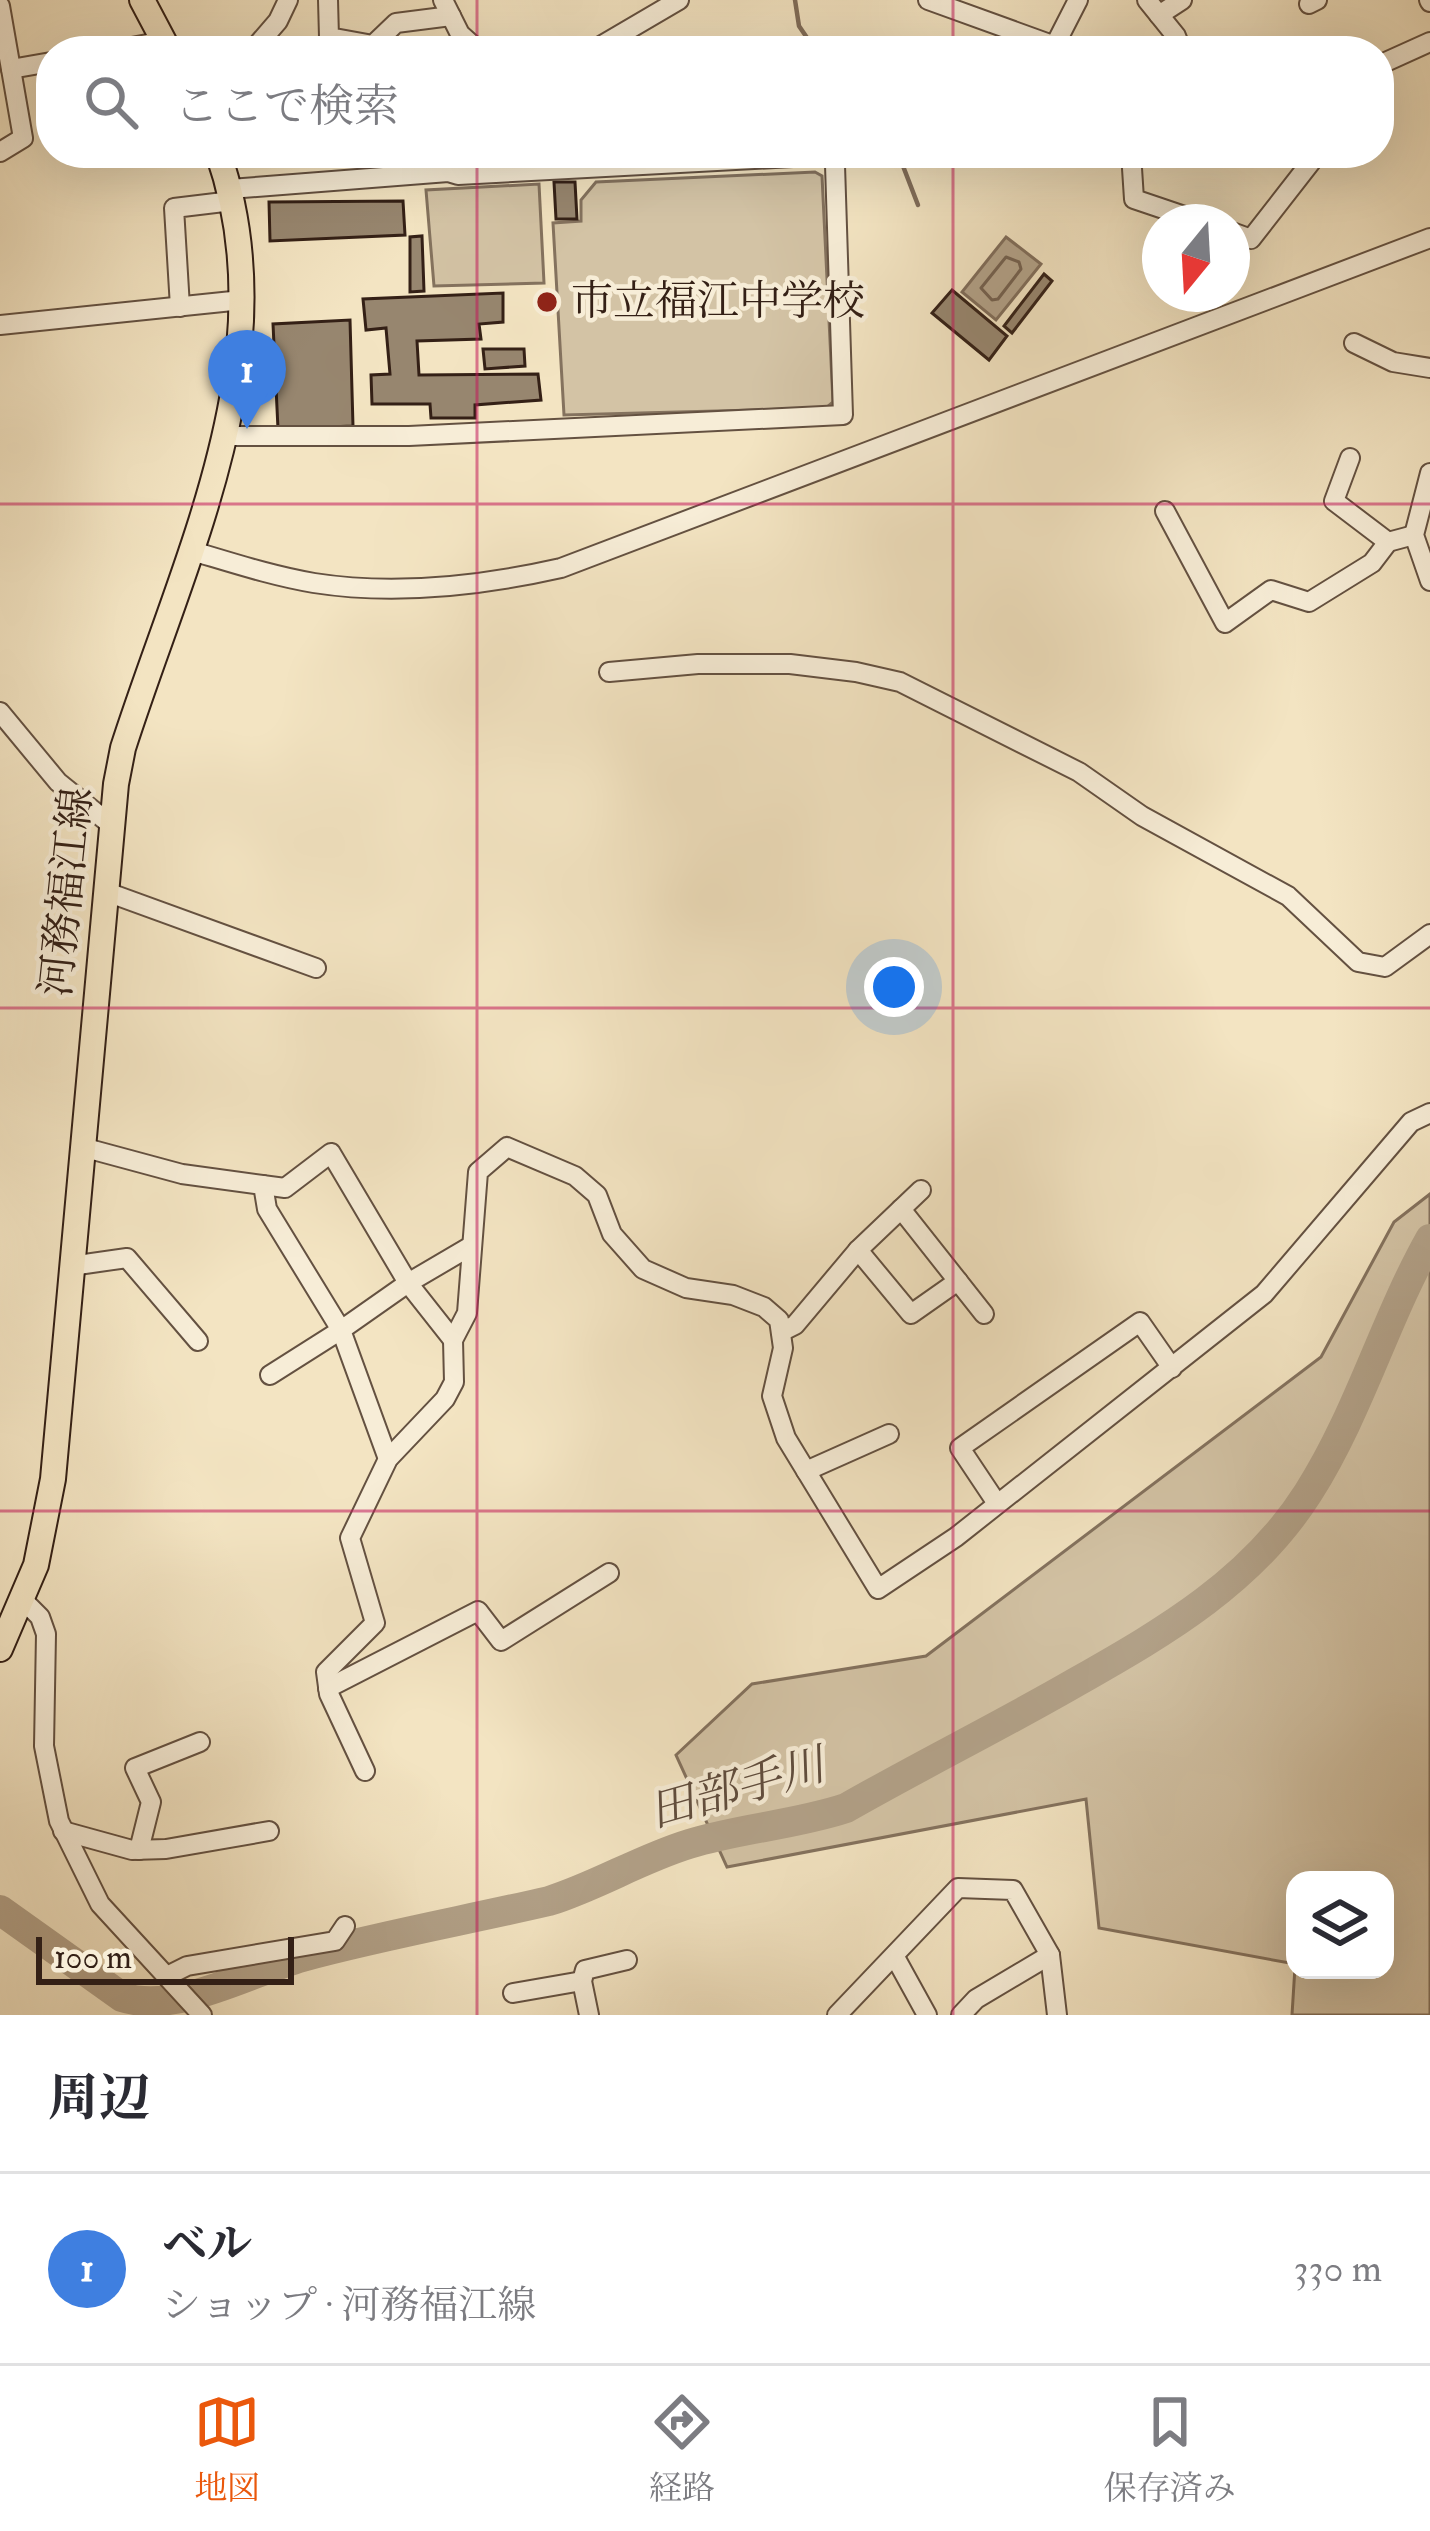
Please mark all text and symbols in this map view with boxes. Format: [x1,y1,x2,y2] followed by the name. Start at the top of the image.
[36,36,1394,168] search box
[78,69,144,135] icon: search
[174,79,399,135] text: ここで検索
[1142,204,1250,312] north arrow
[571,276,865,328] place label: 市立福江中学校
[534,289,560,315] marker: 市立福江中学校
[208,330,286,429] pin: 1
[30,785,104,999] street label: 河務福江線
[864,957,924,1017] your location
[643,1736,836,1841] water label: 田部手川
[1286,1871,1394,1979] map controls
[1286,1871,1394,1979] button: layers
[36,1931,294,1984] scale bar
[54,1937,132,1978] text: 100 m
[48,2067,150,2131] text: 周辺
[162,2217,252,2273] text: ベル
[80,2244,94,2293] text: 1
[1294,2244,1382,2293] text: 330 m
[162,2281,536,2330] text: ショップ · 河務福江線
[194,2389,260,2509] tab: 地図
[649,2389,715,2509] tab: 経路
[1104,2389,1236,2509] tab: 保存済み

